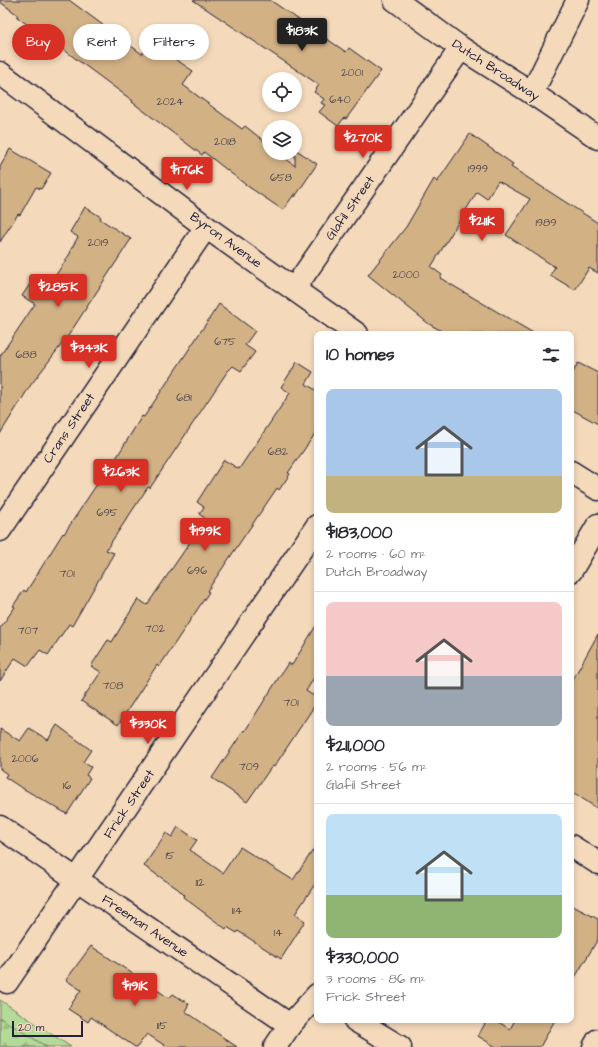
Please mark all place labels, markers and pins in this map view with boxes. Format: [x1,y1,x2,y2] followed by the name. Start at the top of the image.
[274,18,330,52] pin: $183K
[335,125,391,159] pin: $270K
[159,157,215,191] pin: $176K
[454,208,510,242] pin: $211K
[30,274,86,308] pin: $285K
[61,335,117,369] pin: $343K
[93,459,149,493] pin: $263K
[177,518,233,552] pin: $199K
[120,711,176,745] pin: $330K
[107,973,163,1007] pin: $191K

